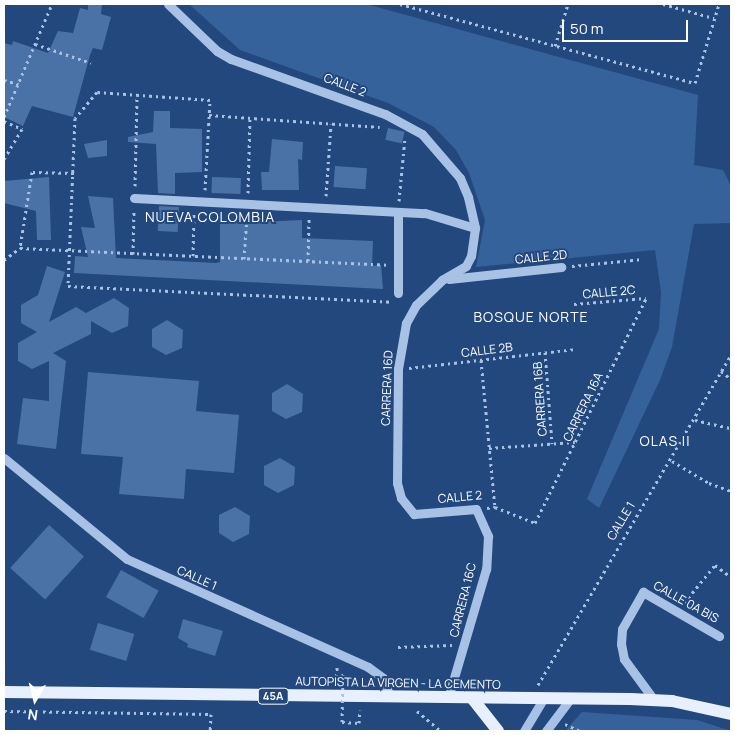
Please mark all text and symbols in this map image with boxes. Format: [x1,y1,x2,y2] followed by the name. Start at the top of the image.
[565,10,691,42] scale bar
[570,18,604,39] text: 50 m
[322,70,368,100] street label: CALLE 2
[143,209,277,225] district label: NUEVA COLOMBIA
[514,247,568,267] street label: CALLE 2D
[582,283,636,301] street label: CALLE 2C
[472,309,590,325] district label: BOSQUE NORTE
[460,340,514,360] street label: CALLE 2B
[378,350,396,426] street label: CARRERA 16D
[530,361,550,437] street label: CARRERA 16B
[560,370,606,444] street label: CARRERA 16A
[639,433,691,449] district label: OLAS II
[437,488,483,506] street label: CALLE 2
[604,499,638,543] street label: CALLE 1
[447,561,479,639] street label: CARRERA 16C
[175,563,219,593] street label: CALLE 1
[651,578,721,626] street label: CALLE 0A BIS
[295,674,501,692] street label: AUTOPISTA LA VIRGEN - LA CEMENTO
[10,675,60,725] north arrow
[257,688,289,704] road number: 45A
[27,705,39,725] text: N

